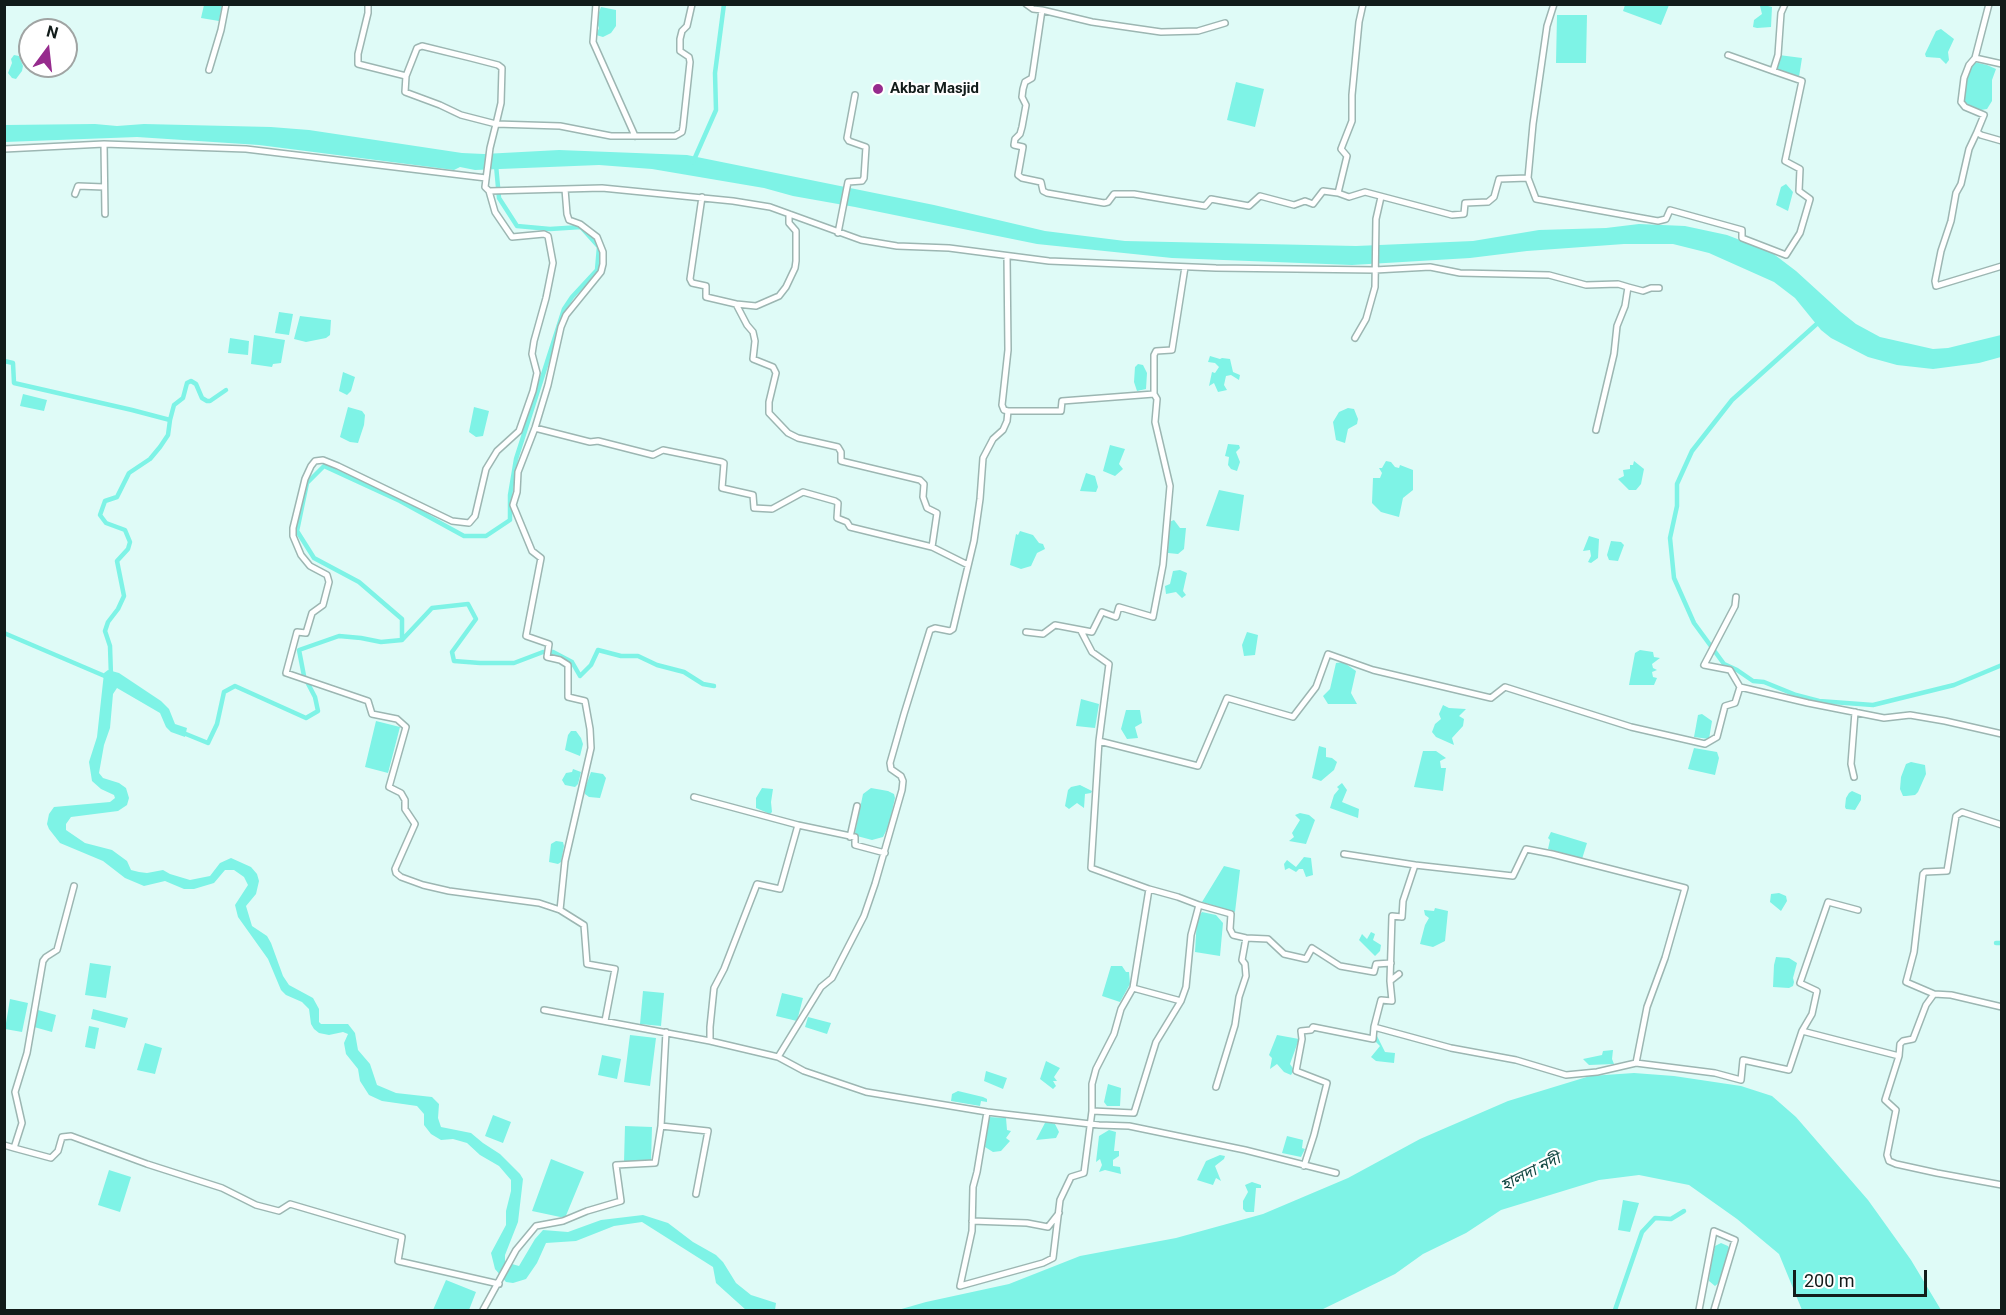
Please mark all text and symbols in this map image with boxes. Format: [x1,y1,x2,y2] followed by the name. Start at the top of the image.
[18,18,78,78] north arrow
[44,21,60,43] text: N
[890,80,979,98] place label: Akbar Masjid
[871,82,885,96] marker: Akbar Masjid
[1498,1150,1564,1196] water label: হালদা নদী
[1796,1258,1930,1296] scale bar
[1804,1270,1855,1291] text: 200 m

